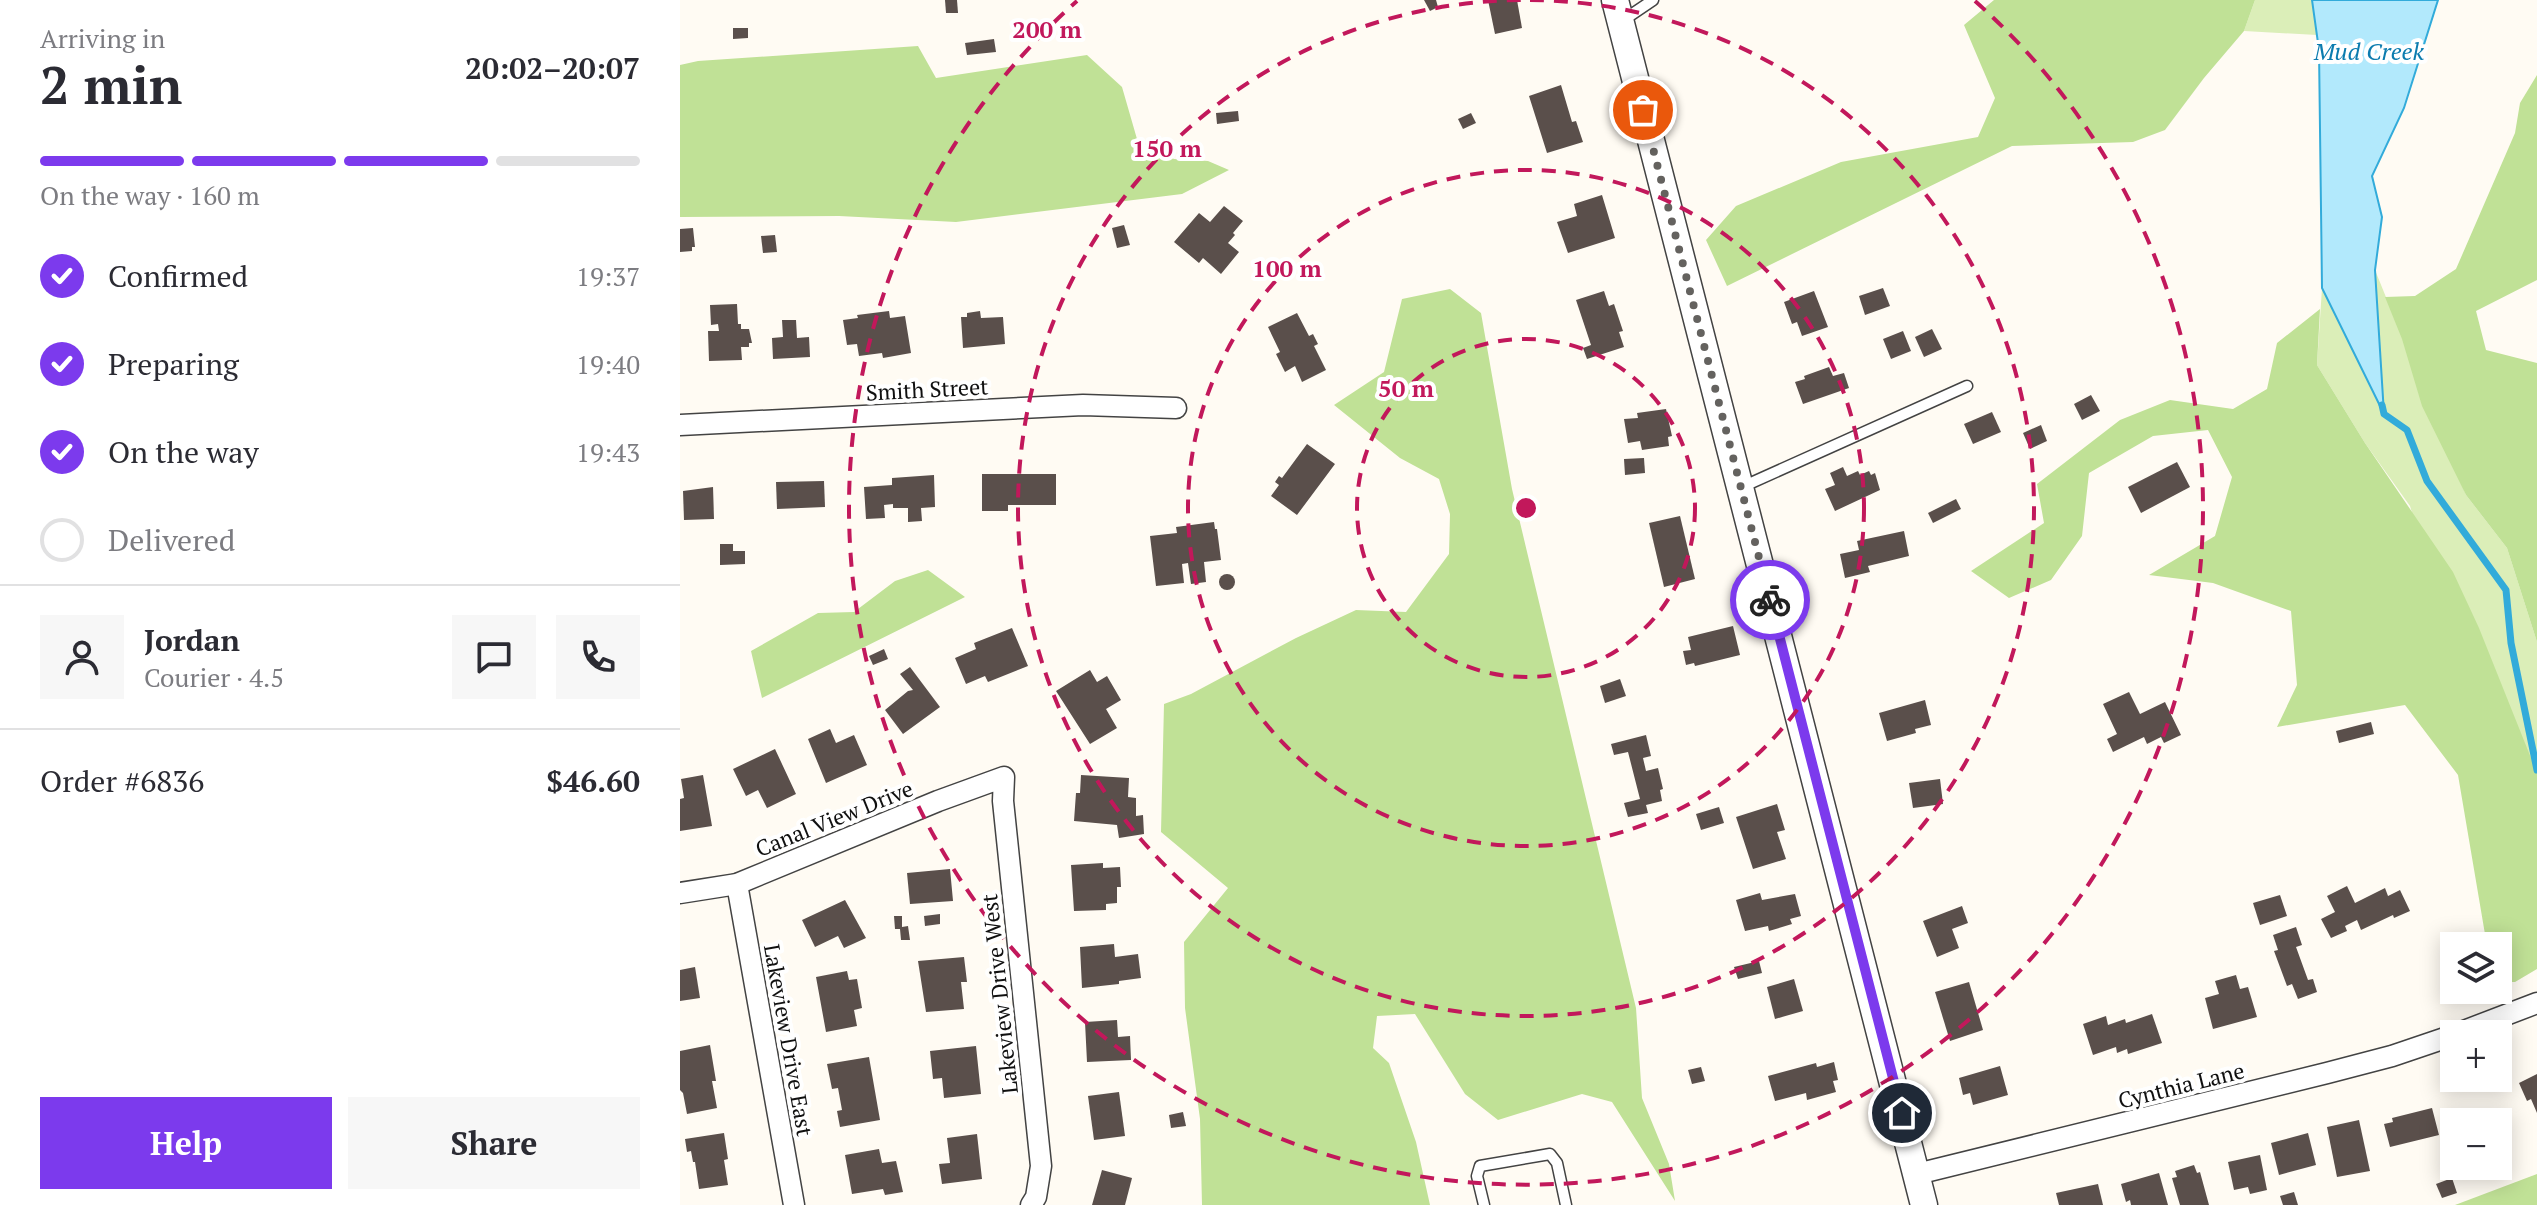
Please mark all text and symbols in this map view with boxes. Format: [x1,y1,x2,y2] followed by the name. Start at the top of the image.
[1012,13,1082,45] text: 200 m
[40,21,165,55] text: Arriving in
[2313,35,2424,67] water label: Mud Creek
[465,48,640,88] text: 20:02–20:07
[40,50,182,119] text: 2 min
[1609,76,1677,144] pin
[1621,88,1665,132] icon: bag
[1132,132,1202,164] text: 150 m
[40,178,260,212] text: On the way · 160 m
[1252,252,1322,284] text: 100 m
[40,254,84,298] icon: check
[108,256,248,296] text: Confirmed
[576,259,640,293] text: 19:37
[40,342,84,386] icon: check
[108,344,239,384] text: Preparing
[576,347,640,381] text: 19:40
[865,371,989,407] street label: Smith Street
[1378,372,1434,404] text: 50 m
[40,430,84,474] icon: check
[108,432,259,472] text: On the way
[576,435,640,469] text: 19:43
[1512,494,1540,522] centre of rings
[108,520,235,560] text: Delivered
[1730,560,1810,640] courier
[1748,578,1792,622] icon: bike
[40,615,124,699] button: person
[452,615,536,699] button: chat
[556,615,640,699] button: phone
[144,620,240,660] text: Jordan
[144,660,284,694] text: Courier · 4.5
[40,761,204,801] text: Order #6836
[546,761,640,801] text: $46.60
[751,773,917,863] street label: Canal View Drive
[974,893,1024,1095] street label: Lakeview Drive West
[2440,932,2512,1180] map controls
[2440,932,2512,1004] button: layers
[758,942,820,1138] street label: Lakeview Drive East
[2440,1020,2512,1092] button: +
[2115,1055,2247,1115] street label: Cynthia Lane
[1868,1079,1936,1147] pin
[1880,1091,1924,1135] icon: home
[40,1097,332,1189] button: Help
[348,1097,640,1189] button: Share
[2440,1108,2512,1180] button: −

